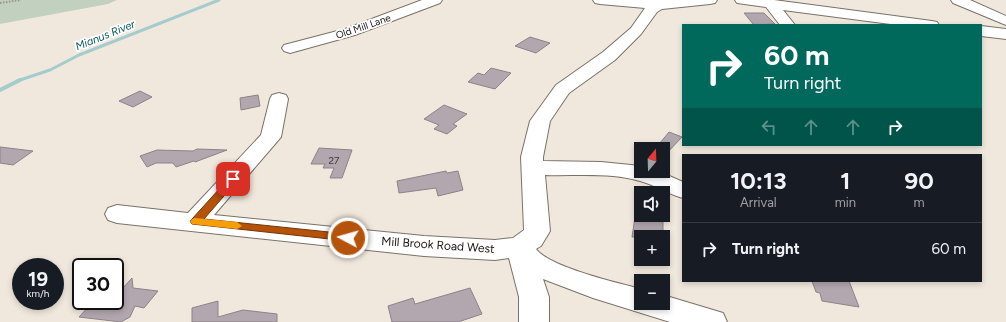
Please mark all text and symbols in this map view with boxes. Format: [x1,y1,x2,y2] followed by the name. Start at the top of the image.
[334,11,393,42] street label: Old Mill Lane
[73,17,138,53] water label: Mianus River
[764,38,829,72] text: 60 m
[698,40,750,92] icon: right
[764,72,841,94] text: Turn right
[758,116,780,138] icon: left
[800,116,822,138] icon: ahead
[842,116,864,138] icon: ahead
[884,116,906,138] icon: right
[634,142,670,178] north arrow
[634,142,670,310] map controls
[329,154,340,167] house number: 27
[216,162,250,196] pin
[730,166,787,195] text: 10:13
[840,166,851,195] text: 1
[904,166,934,195] text: 90
[222,168,244,190] icon: arrive
[634,186,670,222] button: sound
[740,195,777,210] text: Arrival
[835,195,856,210] text: min
[914,195,925,210] text: m
[327,217,369,259] position arrow
[634,230,670,266] button: +
[381,234,496,256] street label: Mill Brook Road West
[698,238,720,260] icon: right
[732,240,800,258] text: Turn right
[931,240,966,258] text: 60 m
[72,258,124,310] speed limit sign: 30
[28,267,48,291] text: 19
[634,274,670,310] button: −
[27,287,49,300] text: km/h

